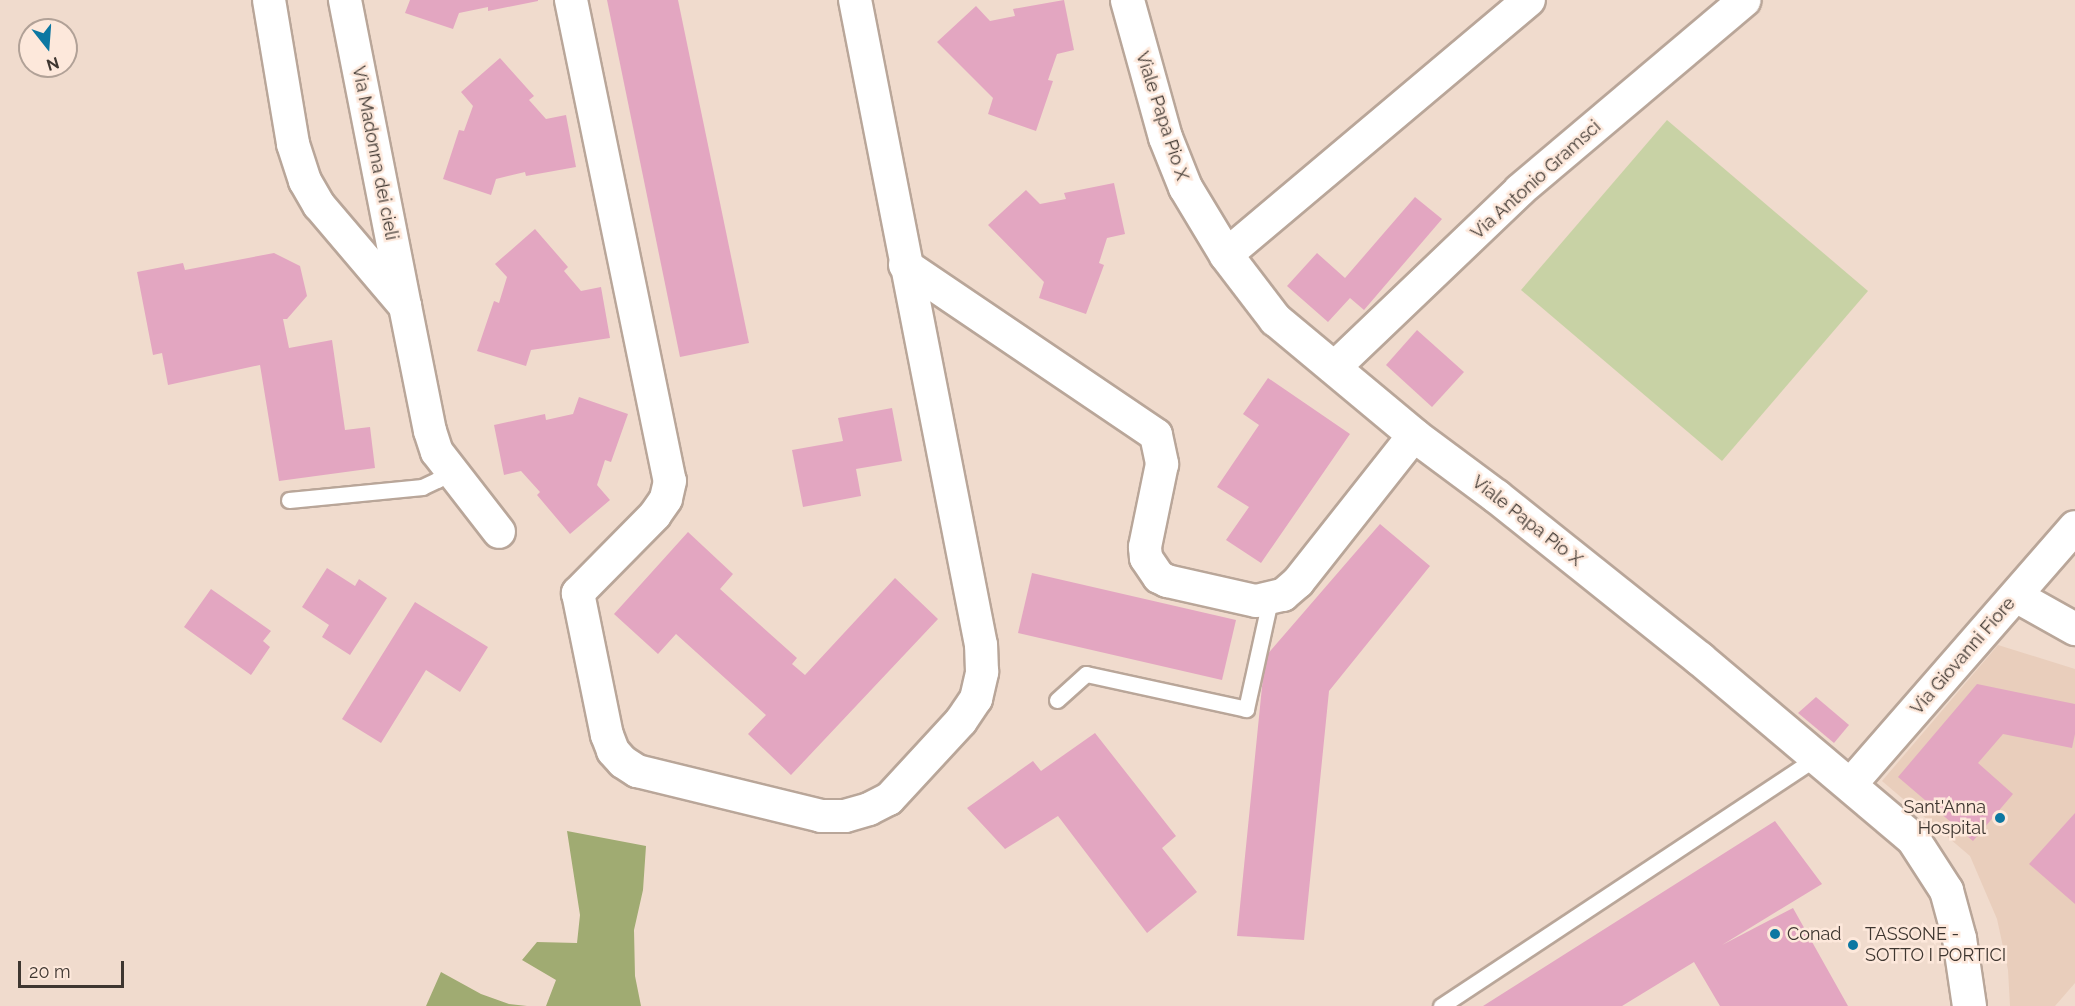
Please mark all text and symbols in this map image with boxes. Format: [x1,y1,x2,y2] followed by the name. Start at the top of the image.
[18,18,78,78] north arrow
[1131,49,1193,183] street label: Viale Papa Pio X
[44,53,61,75] text: N
[348,64,402,242] street label: Via Madonna dei cieli
[1467,116,1605,244] street label: Via Antonio Gramsci
[1467,471,1587,571] street label: Viale Papa Pio X
[1906,593,2020,719] street label: Via Giovanni Fiore
[1903,797,1986,840] place label: Sant'Anna Hospital
[1991,809,2009,827] marker: Sant'Anna Hospital
[1787,923,1842,945] place label: Conad
[1865,924,2006,966] place label: TASSONE - SOTTO I PORTICI
[1768,927,1782,941] marker: Conad
[1846,938,1860,952] marker: TASSONE - SOTTO I PORTICI
[21,949,128,987] scale bar
[29,961,71,982] text: 20 m

